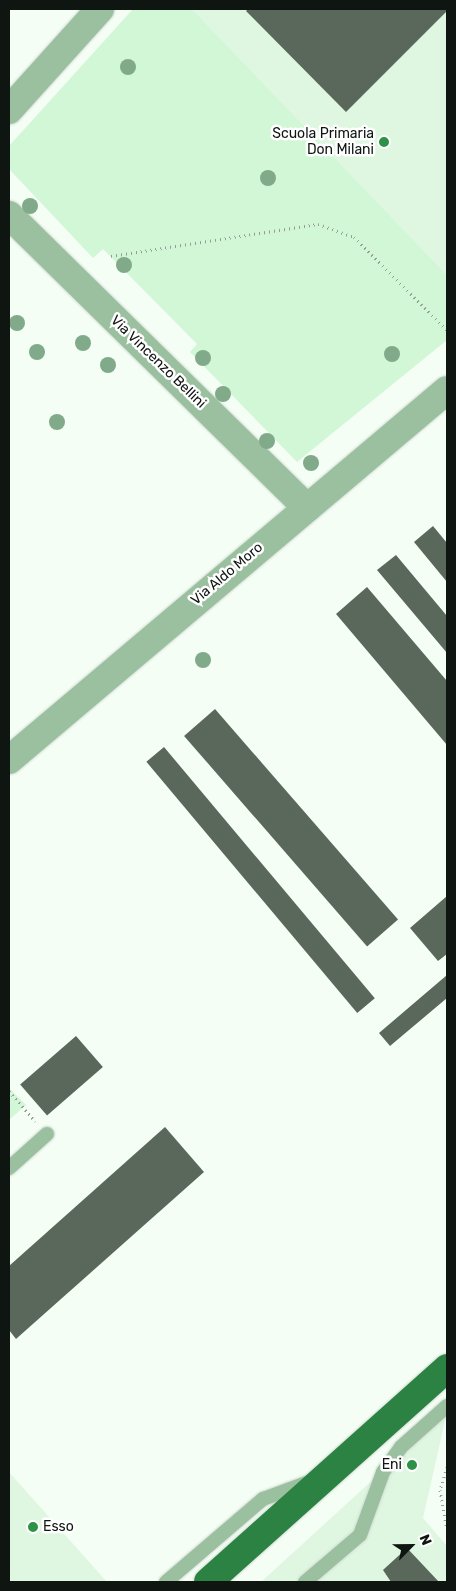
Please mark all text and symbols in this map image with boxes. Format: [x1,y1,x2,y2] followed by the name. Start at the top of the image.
[272,126,374,158] place label: Scuola Primaria Don Milani
[378,136,390,148] marker: Scuola Primaria Don Milani
[107,312,209,412] street label: Via Vincenzo Bellini
[188,539,266,609] street label: Via Aldo Moro
[382,1457,402,1473] place label: Eni
[406,1459,418,1471] marker: Eni
[43,1519,74,1535] place label: Esso
[27,1521,39,1533] marker: Esso
[386,1521,436,1571] north arrow
[415,1532,435,1548] text: N

